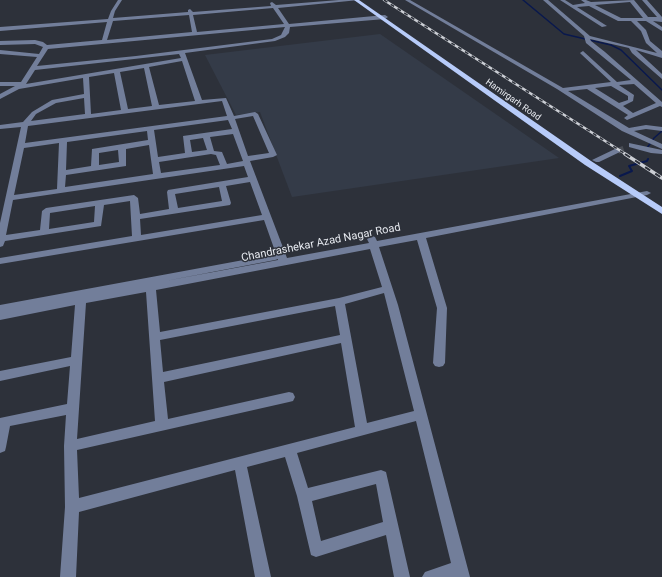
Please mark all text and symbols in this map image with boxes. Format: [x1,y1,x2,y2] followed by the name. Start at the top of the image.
[483,77,543,123] street label: Hamirgarh Road
[240,221,402,265] street label: Chandrashekar Azad Nagar Road

